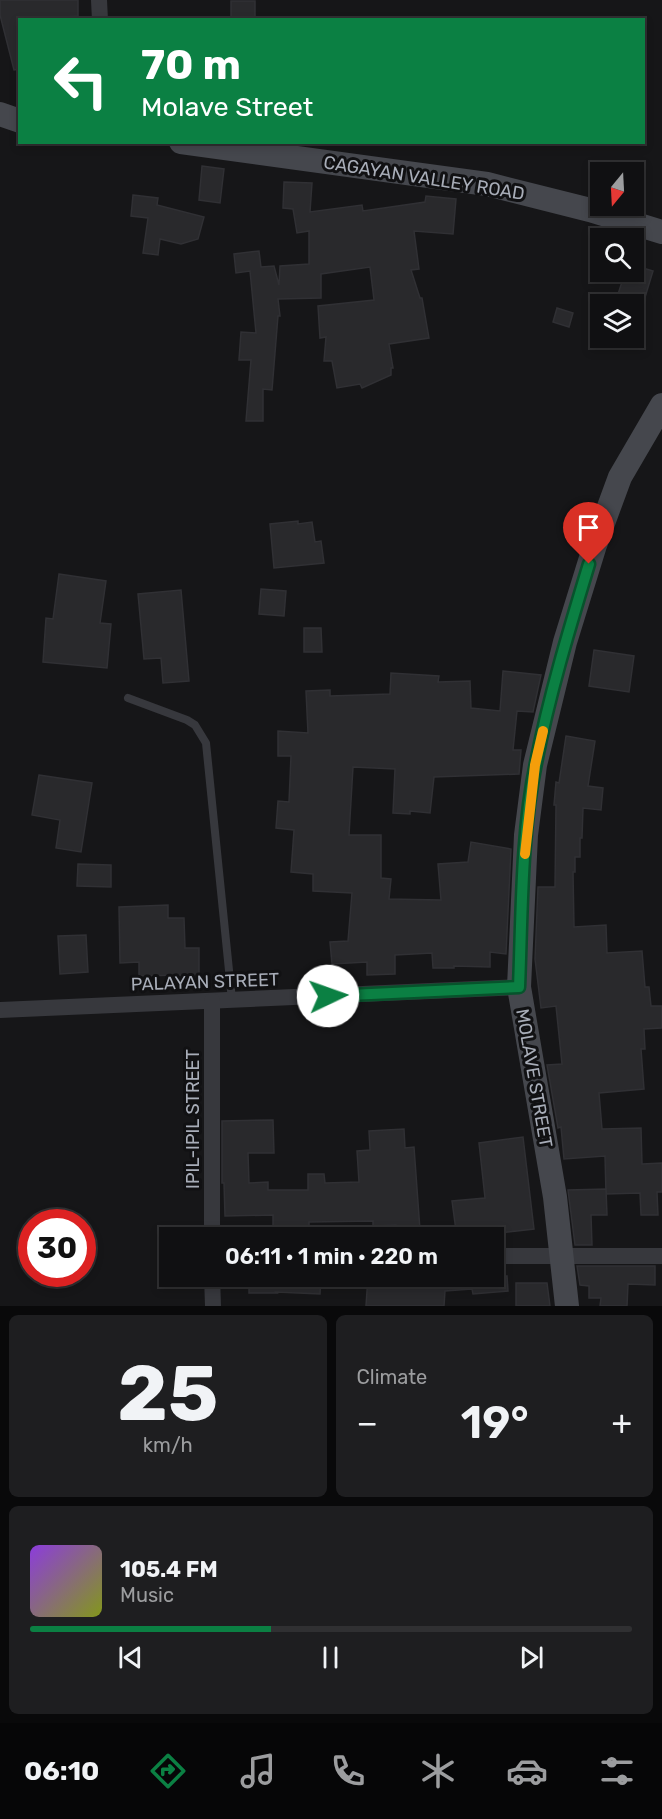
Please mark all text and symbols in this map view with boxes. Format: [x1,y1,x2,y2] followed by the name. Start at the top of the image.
[141,40,241,90] text: 70 m
[42,42,120,120] icon: left
[141,91,313,123] text: Molave Street
[322,151,526,205] street label: CAGAYAN VALLEY ROAD
[590,162,644,216] north arrow
[590,162,644,348] map controls
[590,228,644,282] button: search
[590,294,644,348] button: layers
[563,502,614,564] pin
[572,511,605,544] icon: arrive
[296,964,360,1028] position arrow
[130,968,280,996] street label: PALAYAN STREET
[511,1007,557,1149] street label: MOLAVE STREET
[182,1049,204,1189] street label: IPIL-IPIL STREET
[18,1209,96,1287] speed limit sign: 30
[225,1243,438,1270] text: 06:11 · 1 min · 220 m
[117,1347,218,1440] text: 25
[357,1365,427,1389] text: Climate
[461,1396,529,1449] text: 19°
[357,1403,378,1442] text: −
[611,1403,632,1442] text: +
[143,1433,193,1457] text: km/h
[120,1556,218,1583] text: 105.4 FM
[120,1583,174,1607] text: Music
[114,1641,147,1674] icon: previous
[314,1641,347,1674] icon: pause
[515,1641,548,1674] icon: next
[147,1750,189,1792] icon: directions
[237,1750,279,1792] icon: music
[327,1750,369,1792] icon: phone
[417,1750,459,1792] icon: climate
[506,1750,548,1792] icon: car
[596,1750,638,1792] icon: filters
[24,1755,99,1787] text: 06:10

